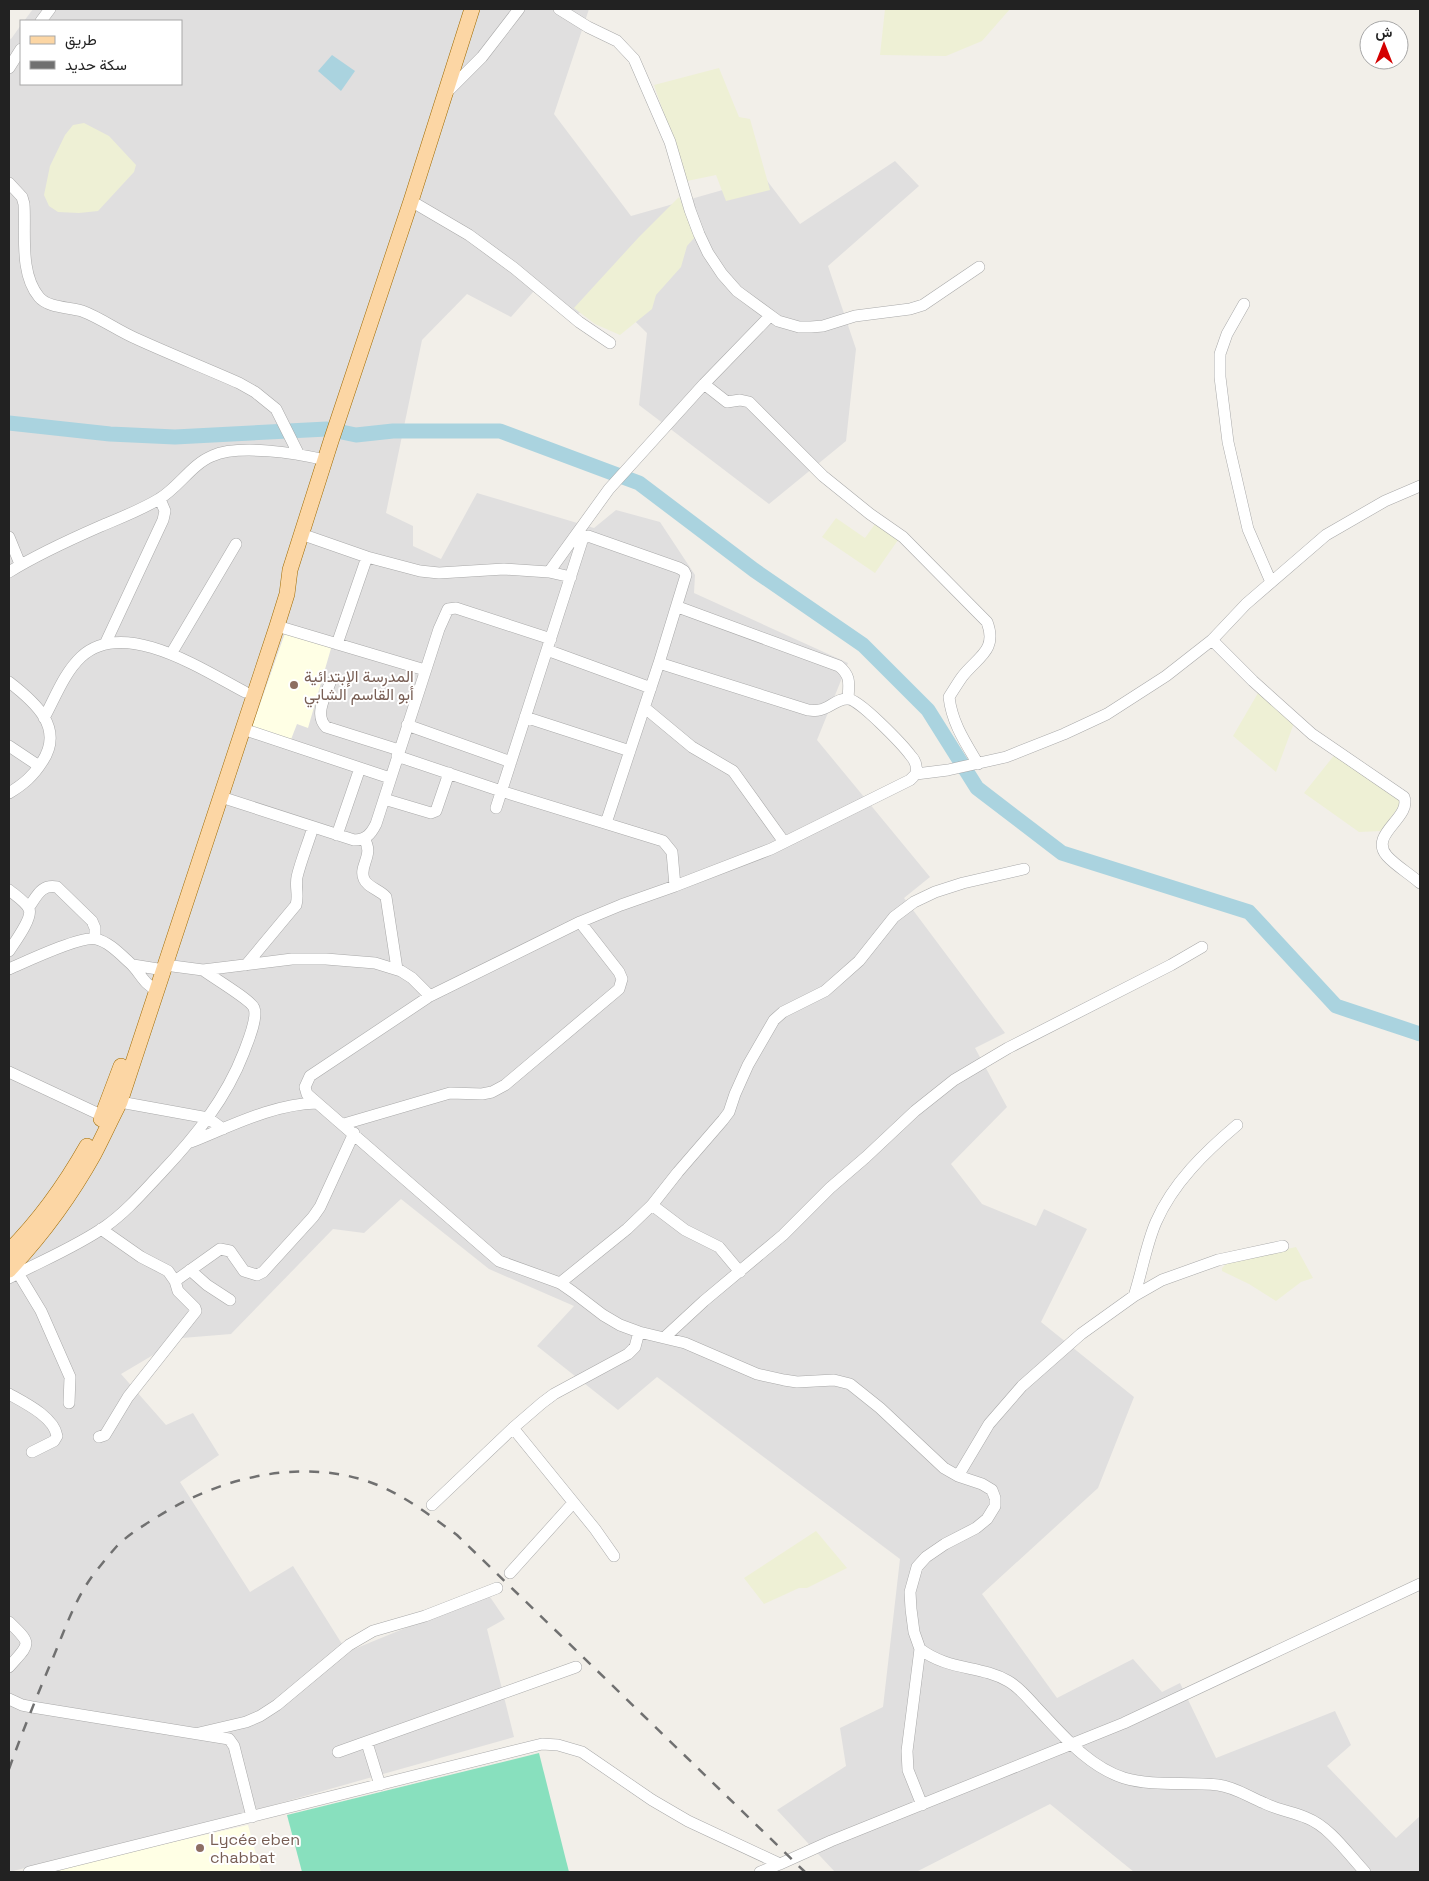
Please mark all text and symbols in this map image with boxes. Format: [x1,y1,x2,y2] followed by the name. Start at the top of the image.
[20,20,182,85] legend
[1359,20,1409,70] north arrow
[1376,23,1393,41] text: ش
[65,30,97,50] text: طريق
[65,55,127,74] text: سكة حديد
[304,666,414,708] place label: المدرسة الإبتدائية أبو القاسم الشابي
[288,679,300,691] marker: المدرسة الإبتدائية أبو القاسم الشابي
[210,1829,300,1868] place label: Lycée eben chabbat
[194,1842,206,1854] marker: Lycée eben chabbat

